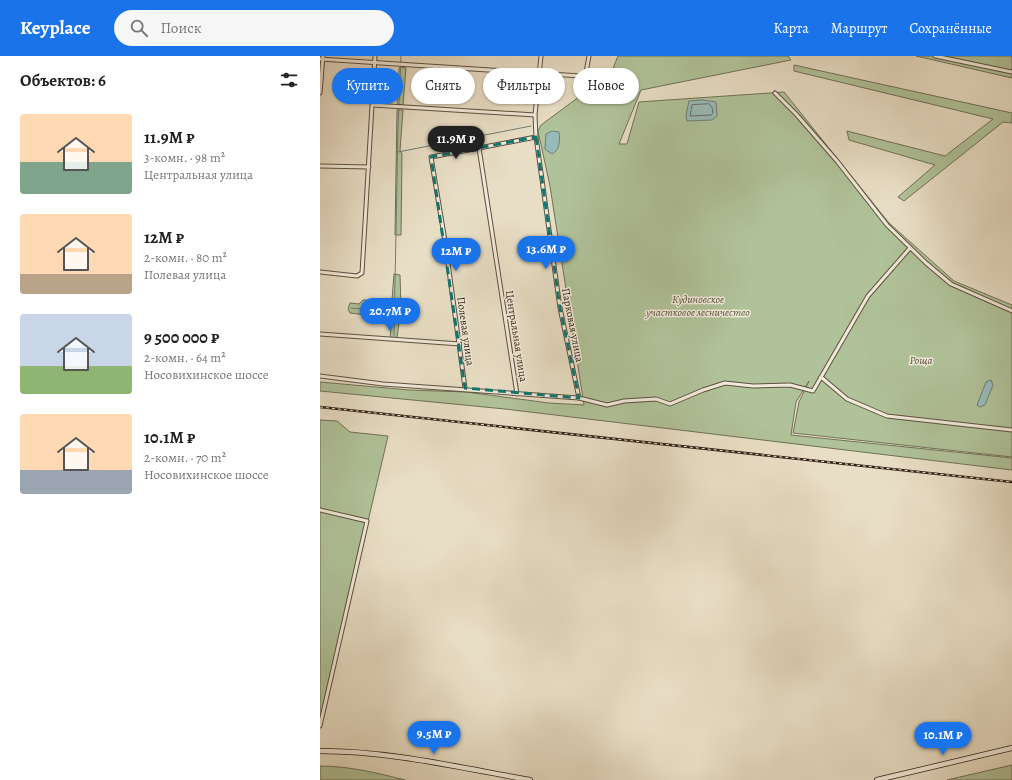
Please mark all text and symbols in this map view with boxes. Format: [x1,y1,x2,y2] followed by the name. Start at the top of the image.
[114,10,394,46] search box
[20,15,90,41] text: Keyplace
[128,17,150,39] icon: search
[160,18,202,38] text: Поиск
[774,19,809,38] text: Карта
[831,19,887,38] text: Маршрут
[909,19,992,38] text: Сохранённые
[332,68,403,104] chip: Купить
[411,68,475,104] chip: Снять
[483,68,565,104] chip: Фильтры
[573,68,639,104] chip: Новое
[20,69,106,92] text: Объектов: 6
[278,69,300,91] icon: filters
[144,126,195,149] text: 11.9M ₽
[419,126,493,160] pin: 11.9M ₽
[52,130,100,178] icon: home
[437,130,475,147] text: 11.9M ₽
[144,149,225,166] text: 3-комн. · 98 m²
[144,166,253,183] text: Центральная улица
[144,226,184,249] text: 12M ₽
[52,230,100,278] icon: home
[509,236,583,270] pin: 13.6M ₽
[428,238,484,272] pin: 12M ₽
[526,240,566,257] text: 13.6M ₽
[441,242,471,259] text: 12M ₽
[144,249,227,266] text: 2-комн. · 80 m²
[144,266,226,283] text: Полевая улица
[558,287,587,364] street label: Парковая улица
[502,289,531,384] street label: Центральная улица
[644,292,750,320] park label: Кудиновское участковое лесничество
[453,296,478,367] street label: Полевая улица
[353,298,427,332] pin: 20.7M ₽
[369,302,411,319] text: 20.7M ₽
[144,326,219,349] text: 9 500 000 ₽
[52,330,100,378] icon: home
[144,349,225,366] text: 2-комн. · 64 m²
[909,353,933,368] park label: Роща
[144,366,269,383] text: Носовихинское шоссе
[144,426,195,449] text: 10.1M ₽
[52,430,100,478] icon: home
[144,449,226,466] text: 2-комн. · 70 m²
[144,466,269,483] text: Носовихинское шоссе
[401,721,467,755] pin: 9.5M ₽
[906,722,980,756] pin: 10.1M ₽
[417,725,451,742] text: 9.5M ₽
[923,726,963,743] text: 10.1M ₽

